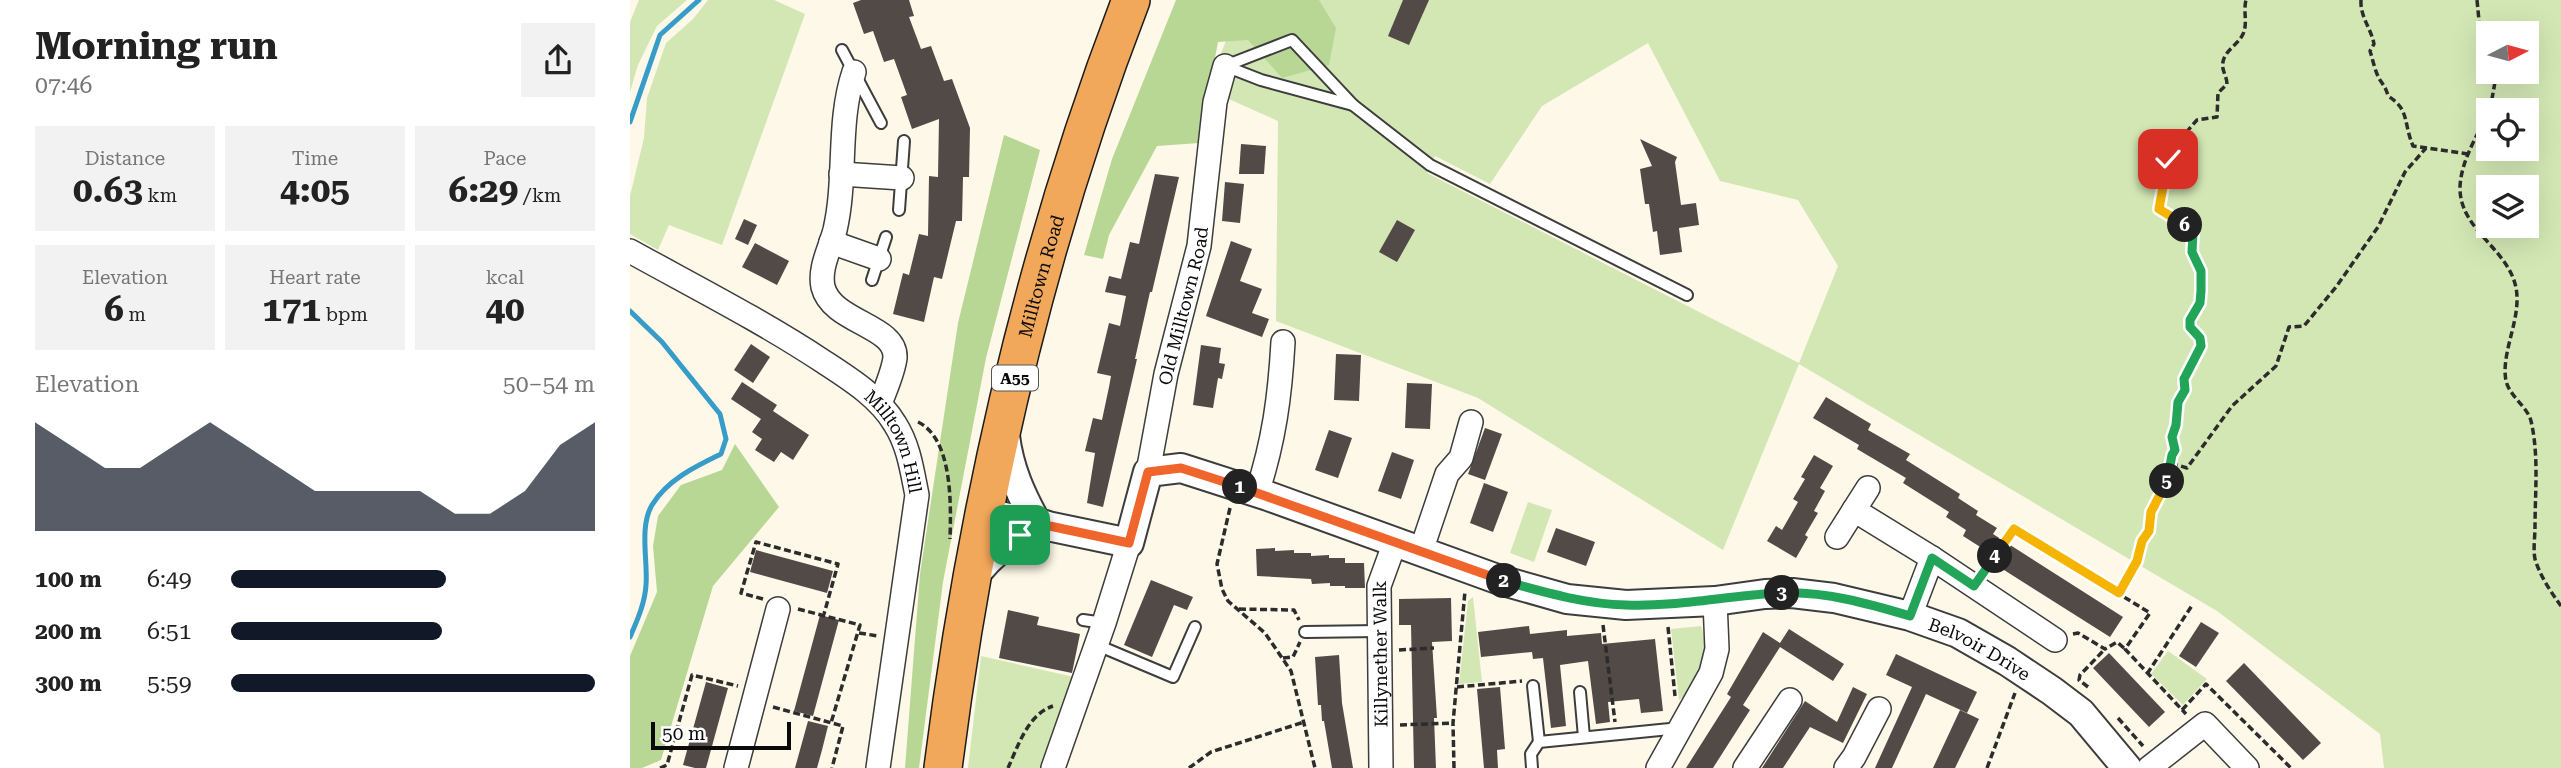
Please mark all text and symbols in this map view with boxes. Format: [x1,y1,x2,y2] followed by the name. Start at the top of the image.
[2476,21,2539,84] north arrow
[2476,21,2539,238] map controls
[521,23,595,97] button: share
[35,24,278,68] text: Morning run
[35,72,92,99] text: 07:46
[2476,98,2539,161] button: locate
[2138,129,2198,189] pin
[2149,140,2187,178] icon: check
[85,147,165,170] text: Distance
[292,147,338,170] text: Time
[484,147,526,170] text: Pace
[73,170,143,211] text: 0.63
[280,170,350,211] text: 4:05
[449,170,518,211] text: 6:29
[2476,175,2539,238] button: layers
[143,184,177,207] text: km
[518,184,561,207] text: /km
[2168,208,2202,243] pin: 6
[1014,212,1068,340] street label: Milltown Road
[2179,213,2190,236] text: 6
[1154,225,1212,387] street label: Old Milltown Road
[82,266,168,289] text: Elevation
[269,266,361,289] text: Heart rate
[486,266,524,289] text: kcal
[104,289,124,330] text: 6
[262,289,321,330] text: 171
[485,289,525,330] text: 40
[124,303,146,326] text: m
[321,303,368,326] text: bpm
[992,366,1038,390] road number: A55
[35,371,139,398] text: Elevation
[503,371,595,398] text: 50–54 m
[861,385,927,495] street label: Milltown Hill
[2150,463,2184,498] pin: 5
[2161,469,2172,492] text: 5
[1222,470,1258,504] pin: 1
[1234,475,1245,498] text: 1
[990,505,1050,565] pin
[1001,516,1039,554] icon: arrive
[1978,538,2012,574] pin: 4
[1989,544,2000,567] text: 4
[1486,564,1522,598] pin: 2
[35,566,102,593] text: 100 m
[147,566,192,593] text: 6:49
[1498,569,1509,592] text: 2
[1764,576,1800,610] pin: 3
[1368,581,1391,727] street label: Killynether Walk
[1776,581,1787,604] text: 3
[1926,613,2035,684] street label: Belvoir Drive
[35,618,102,645] text: 200 m
[147,618,192,645] text: 6:51
[35,670,102,697] text: 300 m
[147,670,192,697] text: 5:59
[651,719,791,751] scale bar
[662,722,705,745] text: 50 m

